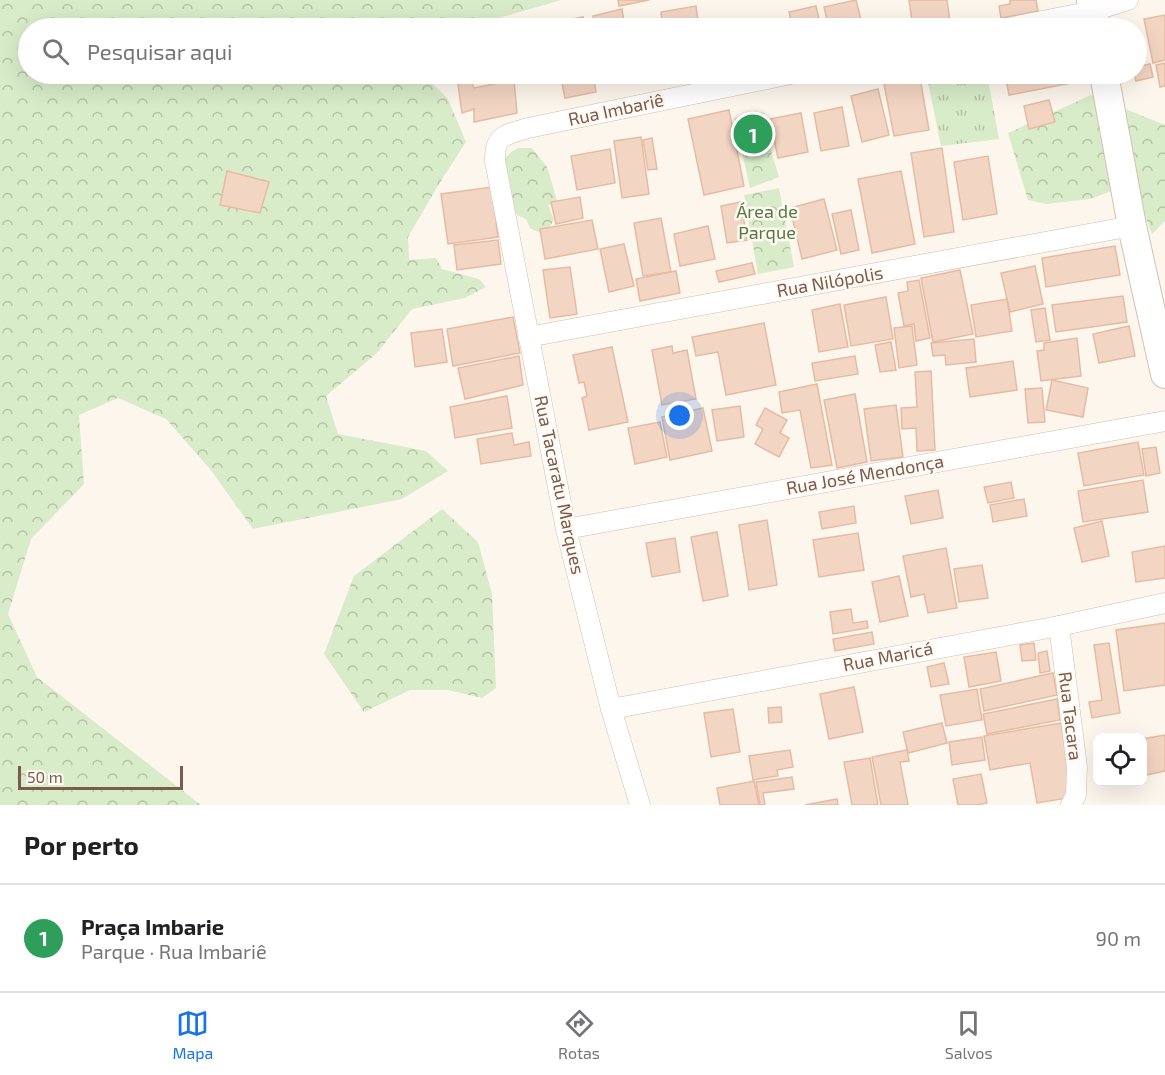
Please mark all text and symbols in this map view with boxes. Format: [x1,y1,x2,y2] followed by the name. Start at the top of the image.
[18,18,1147,84] search box
[39,35,72,68] icon: search
[87,38,233,64] text: Pesquisar aqui
[566,88,666,130] street label: Rua Imbariê
[734,112,772,156] pin: 1
[736,200,798,243] park label: Área de Parque
[775,261,885,301] street label: Rua Nilópolis
[530,393,590,576] street label: Rua Tacaratu Marques
[665,401,694,430] your location
[784,449,946,500] street label: Rua José Mendonça
[841,637,935,676] street label: Rua Maricá
[1055,670,1087,762] street label: Rua Tacara
[1093,733,1147,787] map controls
[1093,733,1147,787] button: locate
[18,763,183,790] scale bar
[27,767,63,786] text: 50 m
[24,829,139,860] text: Por perto
[81,913,224,939] text: Praça Imbarie
[39,926,48,950] text: 1
[1096,926,1141,950] text: 90 m
[81,939,267,963] text: Parque · Rua Imbariê
[172,1007,213,1062] tab: Mapa
[558,1007,600,1062] tab: Rotas
[945,1007,993,1062] tab: Salvos

